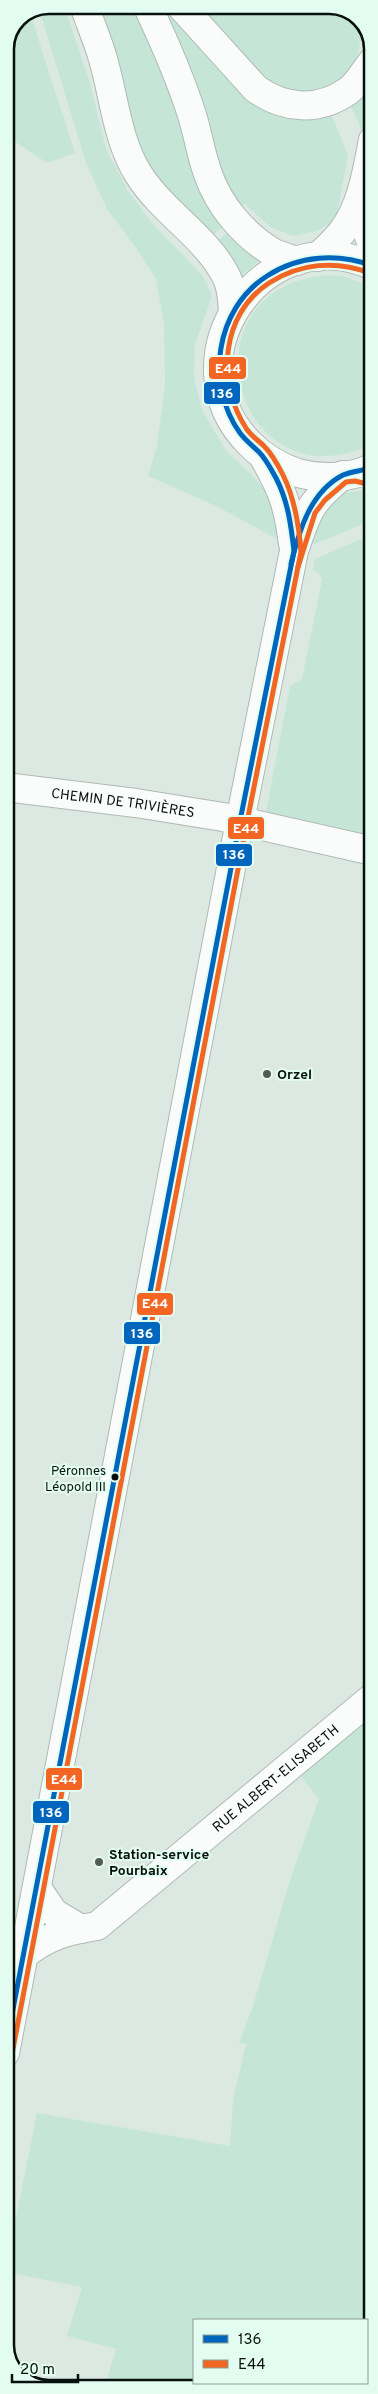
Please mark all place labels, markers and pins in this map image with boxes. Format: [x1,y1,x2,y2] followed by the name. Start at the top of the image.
[277,1067,312,1084] place label: Orzel
[261,1068,273,1080] marker: Orzel
[45,1464,106,1496] place label: Péronnes Léopold III
[110,1472,120,1482] marker: Péronnes Léopold III
[109,1847,209,1880] place label: Station-service Pourbaix
[93,1856,105,1868] marker: Station-service Pourbaix

